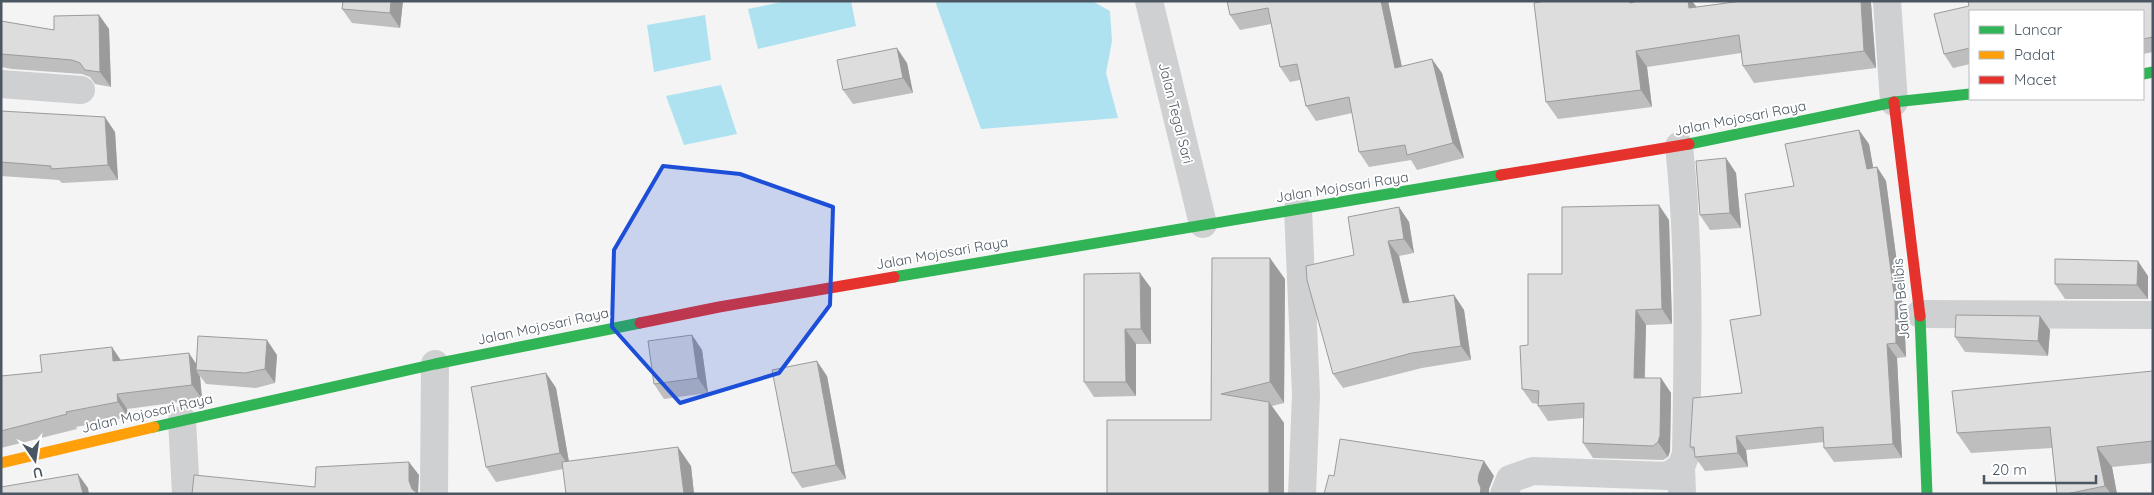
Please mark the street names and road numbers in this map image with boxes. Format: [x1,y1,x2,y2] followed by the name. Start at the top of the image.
[1155,61,1197,165] street label: Jalan Tegal Sari
[1672,96,1808,140] street label: Jalan Mojosari Raya
[1274,168,1410,206] street label: Jalan Mojosari Raya
[874,232,1010,274] street label: Jalan Mojosari Raya
[1888,258,1914,340] street label: Jalan Belibis
[476,303,610,349] street label: Jalan Mojosari Raya
[80,389,214,437] street label: Jalan Mojosari Raya

